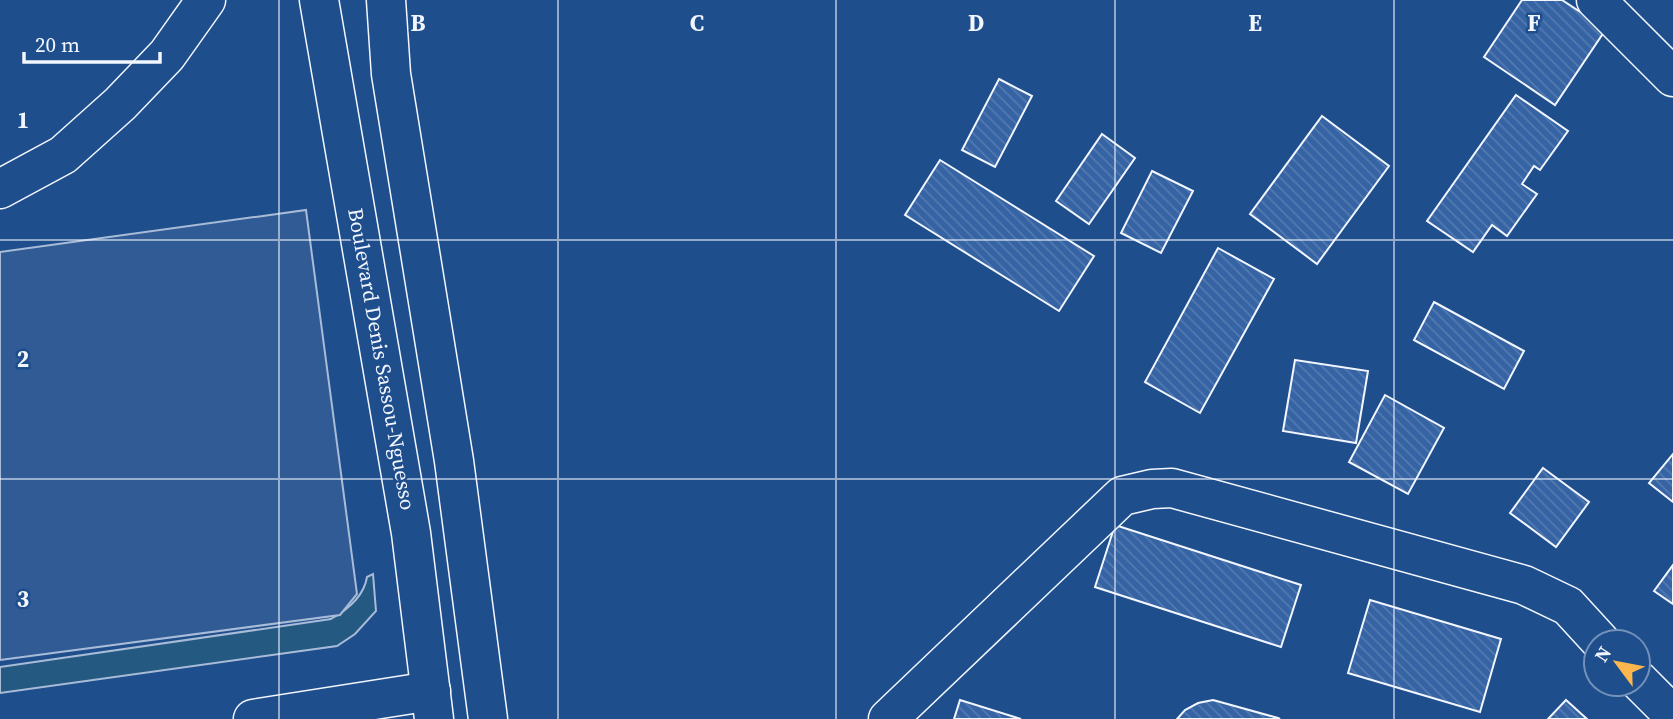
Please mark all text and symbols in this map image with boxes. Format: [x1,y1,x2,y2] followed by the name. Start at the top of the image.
[411,7,426,39] text: B
[690,7,704,39] text: C
[968,7,984,39] text: D
[1248,7,1262,39] text: E
[1527,7,1541,39] text: F
[24,21,161,65] scale bar
[35,30,80,59] text: 20 m
[17,104,29,136] text: 1
[341,206,423,512] street label: Boulevard Denis Sassou-Nguesso
[17,343,29,375] text: 2
[17,583,29,615] text: 3
[1582,628,1652,698] north arrow
[1588,641,1617,667] text: N

